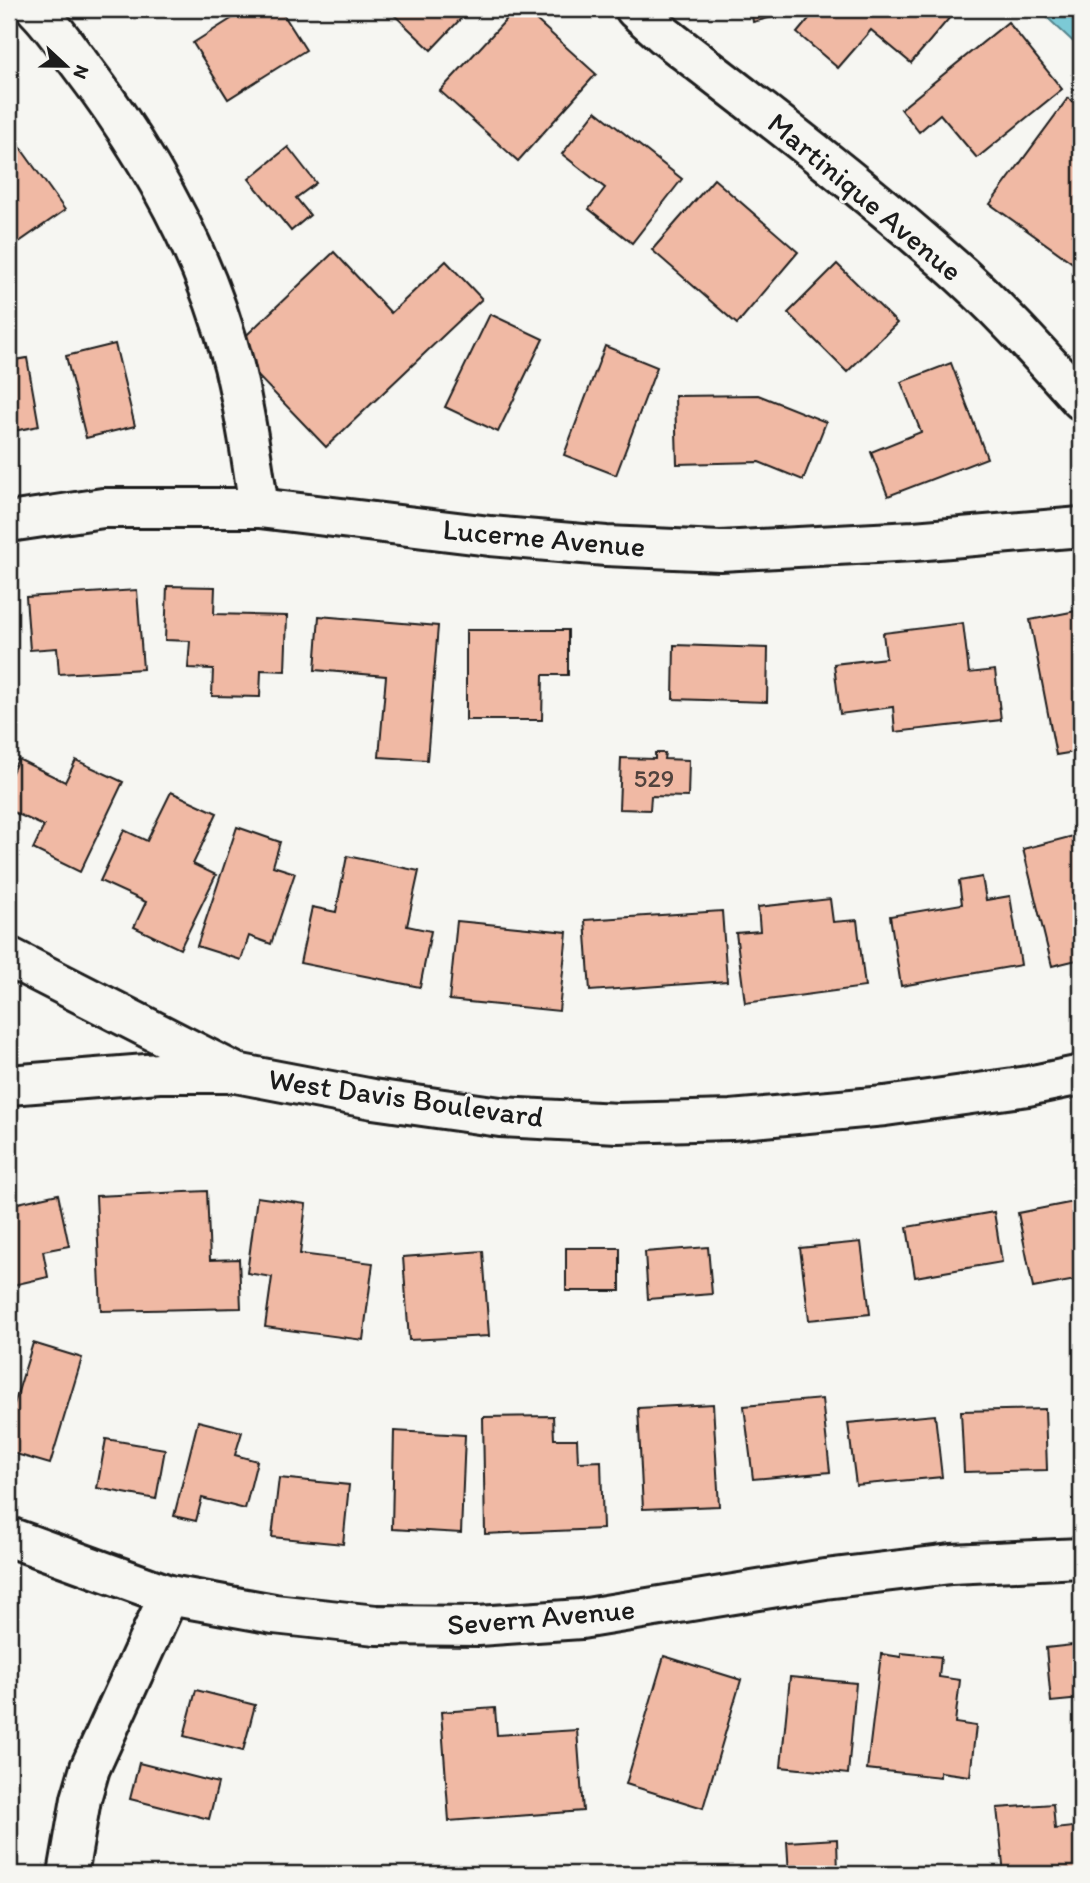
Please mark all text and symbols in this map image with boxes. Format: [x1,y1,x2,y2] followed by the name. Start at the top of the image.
[32,32,102,102] north arrow
[68,62,94,82] text: N
[760,104,970,289] street label: Martinique Avenue
[441,510,647,565] street label: Lucerne Avenue
[634,762,674,794] house number: 529
[266,1060,546,1135] street label: West Davis Boulevard
[446,1590,636,1643] street label: Severn Avenue

